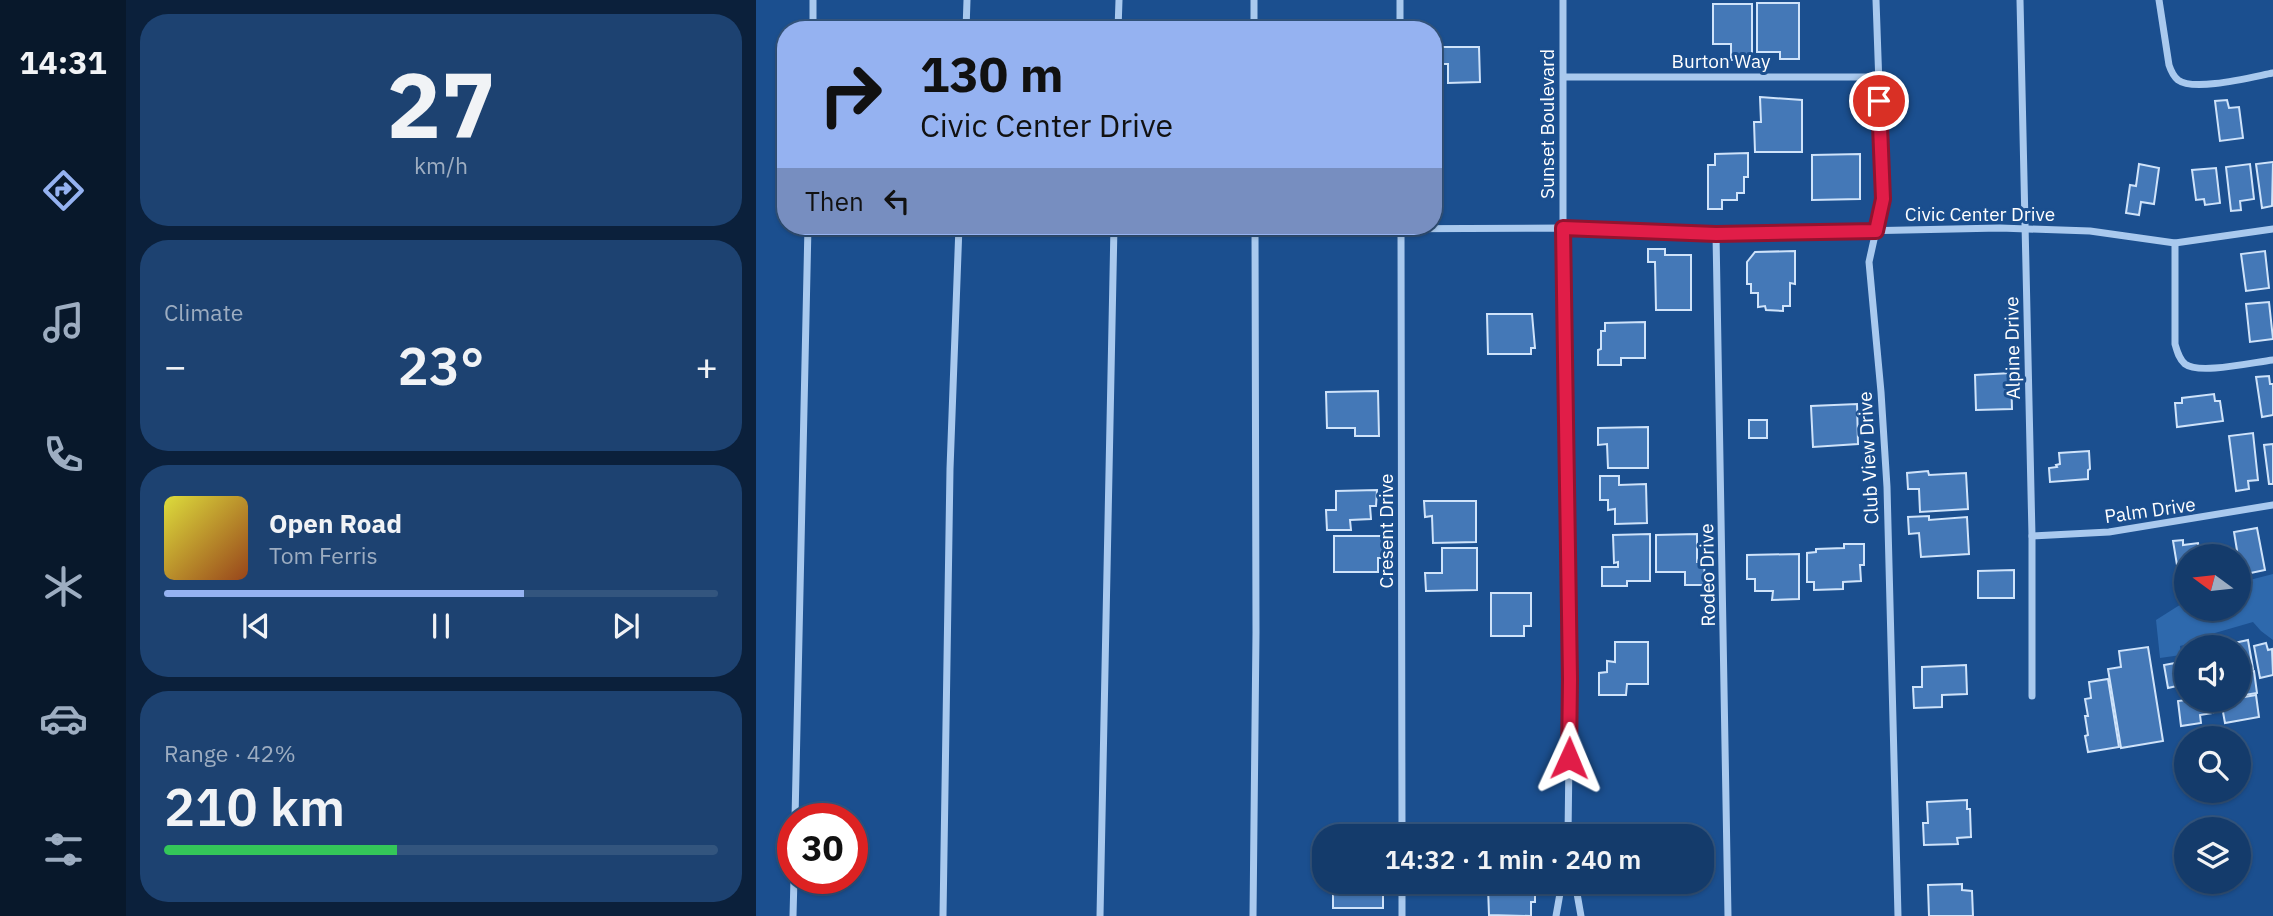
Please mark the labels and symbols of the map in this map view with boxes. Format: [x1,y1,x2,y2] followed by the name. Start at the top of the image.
[1535,49,1559,199] street label: Sunset Boulevard
[1671,49,1771,73] street label: Burton Way
[1849,71,1909,131] pin
[1905,202,2055,226] street label: Civic Center Drive
[1999,296,2025,400] street label: Alpine Drive
[1853,391,1883,525] street label: Club View Drive
[1374,474,1398,588] street label: Cresent Drive
[2103,492,2197,528] street label: Palm Drive
[1694,523,1720,627] street label: Rodeo Drive
[2174,544,2250,621] north arrow
[1532,721,1606,795] position arrow
[777,803,868,894] speed limit sign: 30

